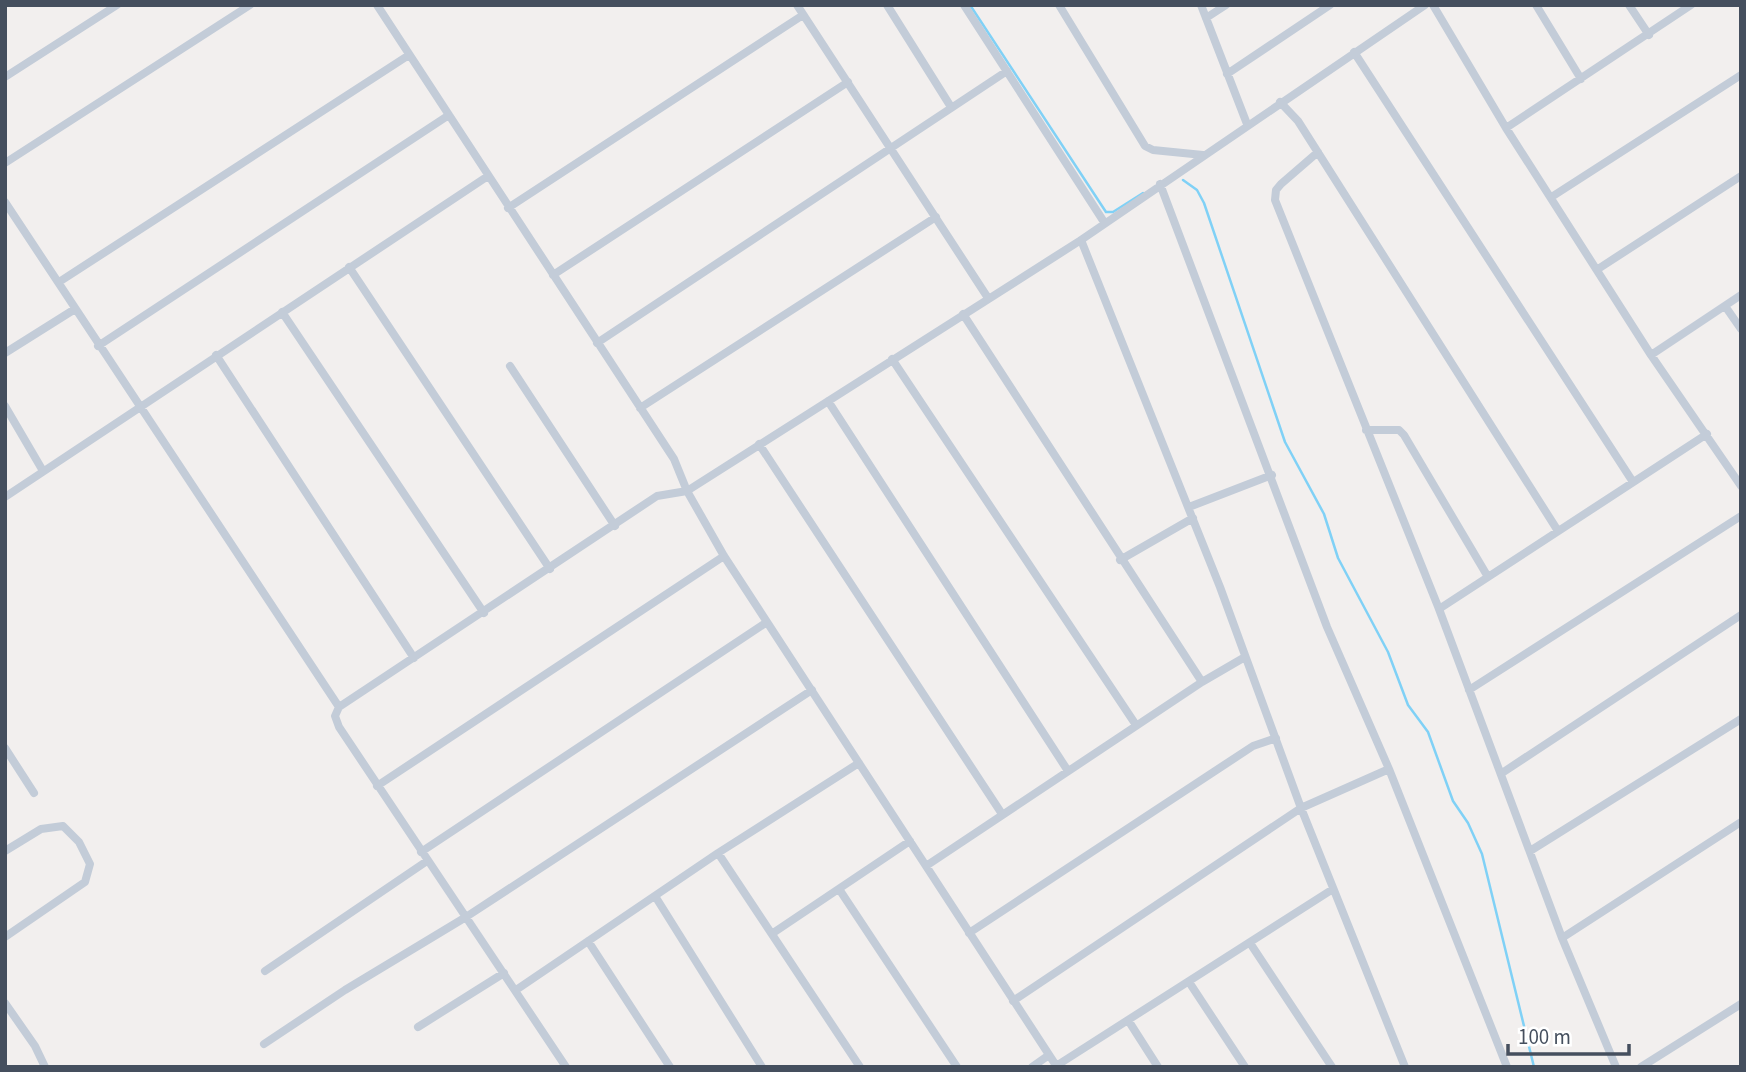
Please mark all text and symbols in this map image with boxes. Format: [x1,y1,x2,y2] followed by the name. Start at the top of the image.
[1508,1012,1629,1056] scale bar
[1518,1022,1571,1052] text: 100 m

